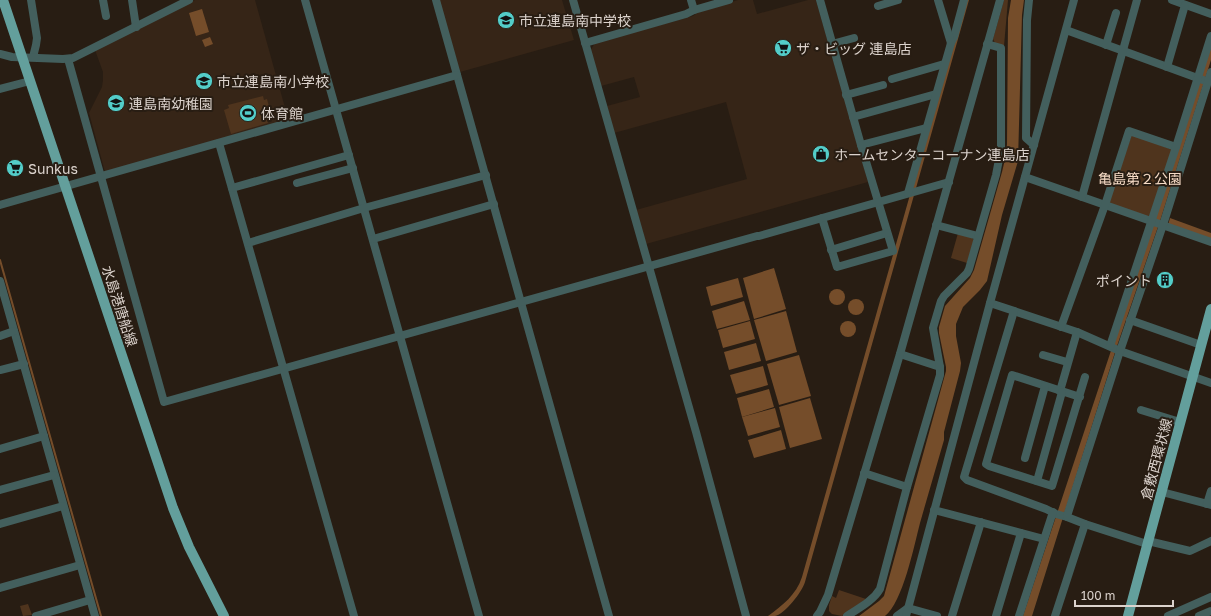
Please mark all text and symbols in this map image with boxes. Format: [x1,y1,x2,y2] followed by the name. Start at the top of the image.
[496,10,516,30] school or university icon: 市立連島南中学校
[519,12,631,29] place label: 市立連島南中学校
[773,38,793,58] supermarket icon: ザ・ビッグ 連島店
[796,40,912,57] place label: ザ・ビッグ 連島店
[194,71,214,91] school or university icon: 市立連島南小学校
[217,73,329,90] place label: 市立連島南小学校
[106,93,126,113] school or university icon: 連島南幼稚園
[129,95,213,112] place label: 連島南幼稚園
[238,103,258,123] sports icon: 体育館
[261,105,303,122] place label: 体育館
[811,144,831,164] shop icon: ホームセンターコーナン連島店
[834,146,1030,163] place label: ホームセンターコーナン連島店
[5,158,25,178] supermarket icon: Sunkus
[28,160,78,177] place label: Sunkus
[1098,170,1182,187] park label: 亀島第２公園
[99,263,141,349] street label: 水島港唐船線
[1155,270,1175,290] building icon: ポイント
[1096,272,1152,289] place label: ポイント
[1137,416,1175,502] street label: 倉敷西環状線
[1075,582,1173,608] scale bar
[1081,588,1115,603] text: 100 m

